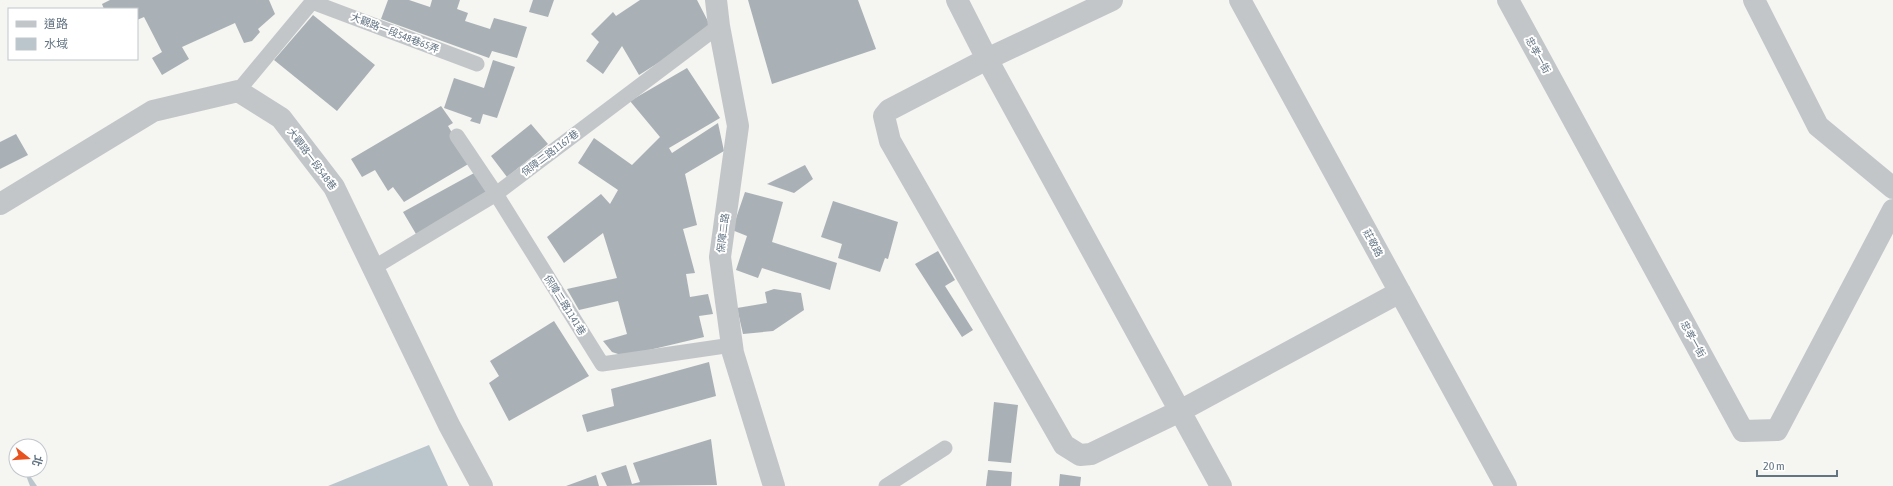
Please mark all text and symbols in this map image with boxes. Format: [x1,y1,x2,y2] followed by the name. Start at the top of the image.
[8,8,138,60] legend
[349,11,441,55] street label: 大觀路一段548巷65弄
[44,17,68,31] text: 道路
[1523,35,1553,75] street label: 忠孝一街
[44,37,68,51] text: 水域
[285,126,339,192] street label: 大觀路一段548巷
[519,128,581,178] street label: 保障二路1167巷
[715,212,731,254] street label: 保障二路
[1361,227,1385,259] street label: 莊敬路
[542,273,588,337] street label: 保障二路1141巷
[1678,319,1708,359] street label: 忠孝一街
[8,438,48,478] north arrow
[1757,452,1837,478] scale bar
[30,454,45,468] text: 北
[1763,459,1785,473] text: 20 m

